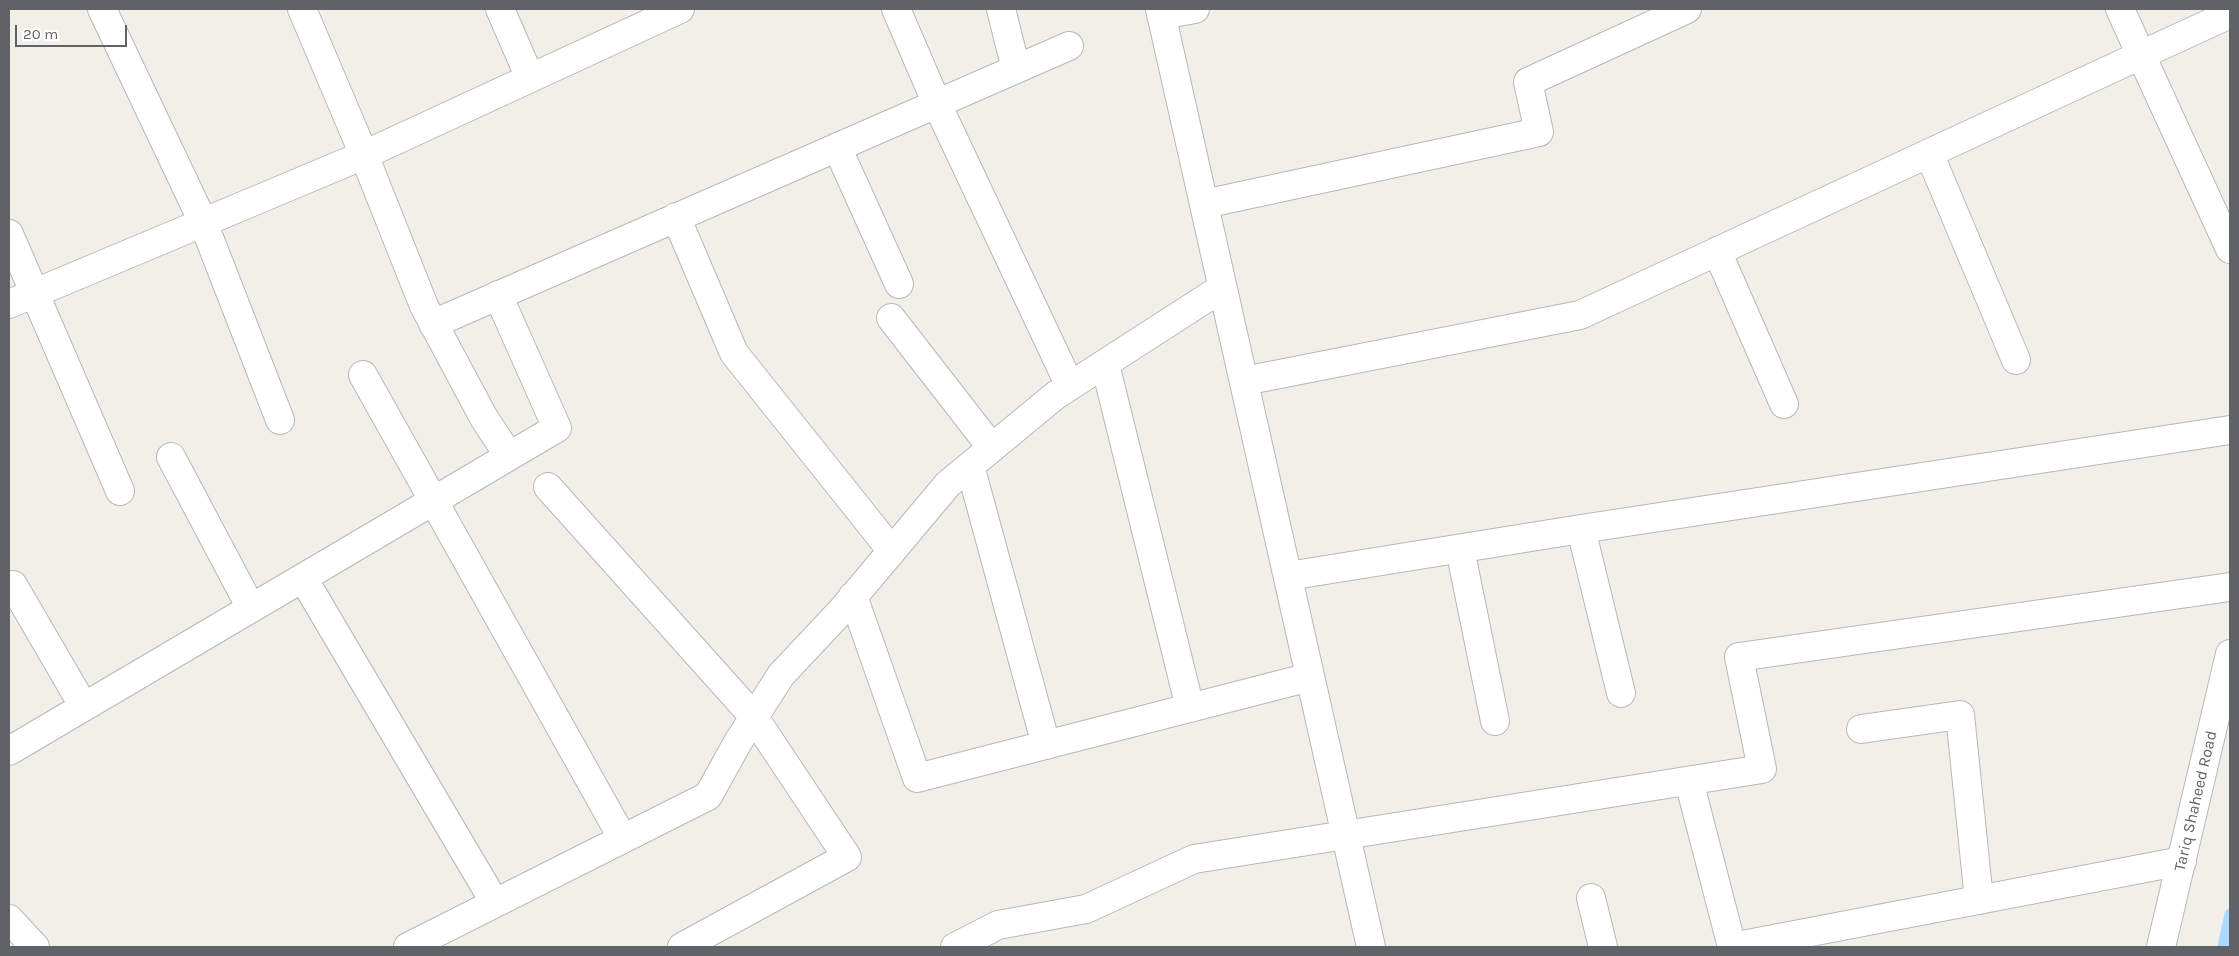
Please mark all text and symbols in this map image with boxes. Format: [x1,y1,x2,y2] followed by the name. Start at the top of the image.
[18,15,130,47] scale bar
[23,25,58,43] text: 20 m
[2171,729,2221,873] street label: Tariq Shaheed Road

